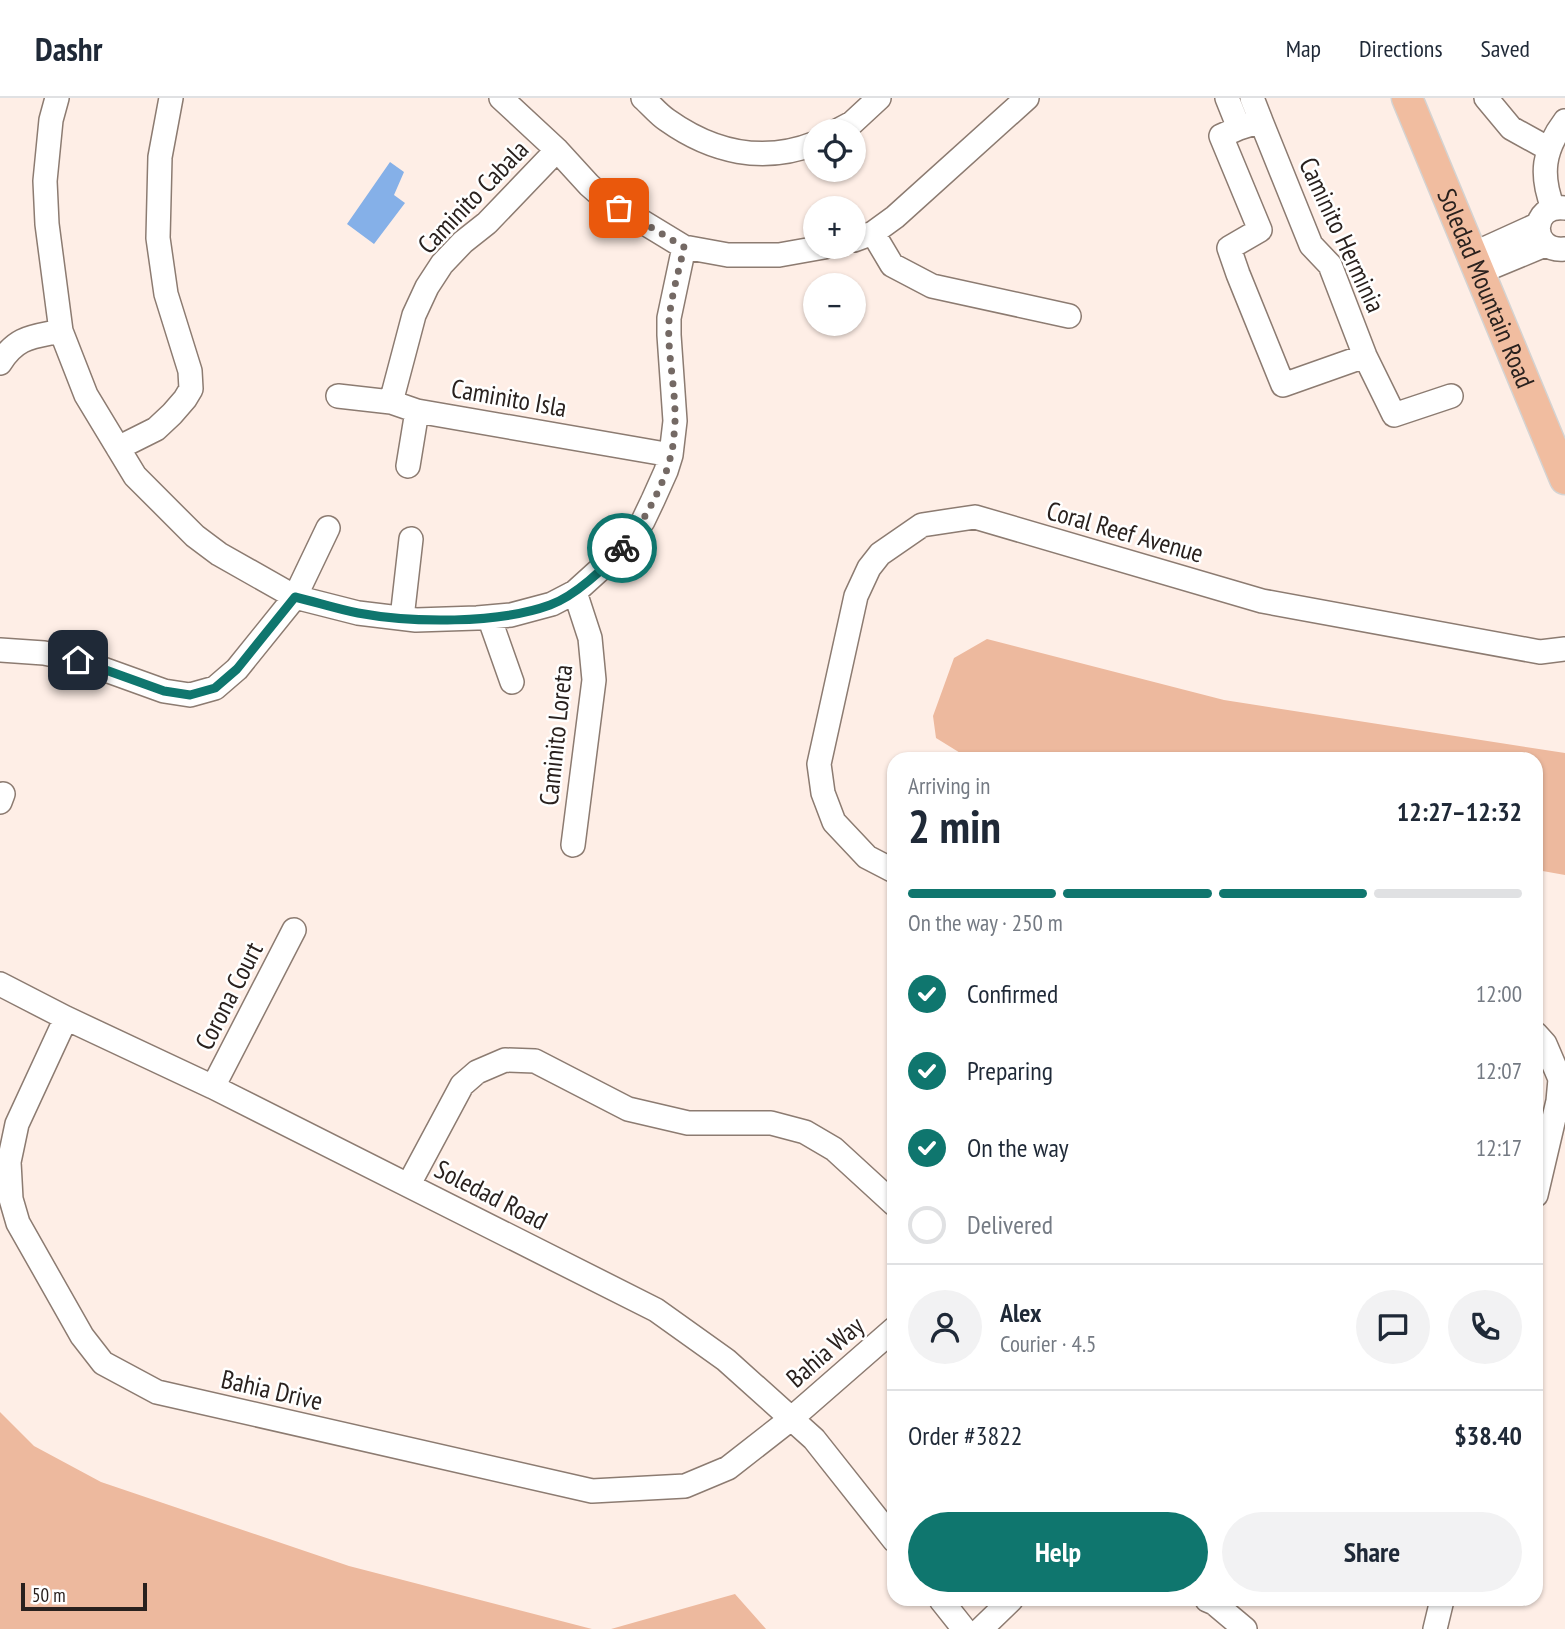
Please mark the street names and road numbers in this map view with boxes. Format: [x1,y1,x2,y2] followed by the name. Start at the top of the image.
[410,133,535,260] street label: Caminito Cabala
[1292,152,1393,317] street label: Caminito Herminia
[1430,184,1542,393] street label: Soledad Mountain Road
[449,371,569,424] street label: Caminito Isla
[1043,493,1207,570] street label: Coral Reef Avenue
[532,663,579,807] street label: Caminito Loreta
[187,936,270,1055] street label: Corona Court
[429,1152,553,1237] street label: Soledad Road
[779,1309,870,1394] street label: Bahia Way
[218,1362,326,1417] street label: Bahia Drive

